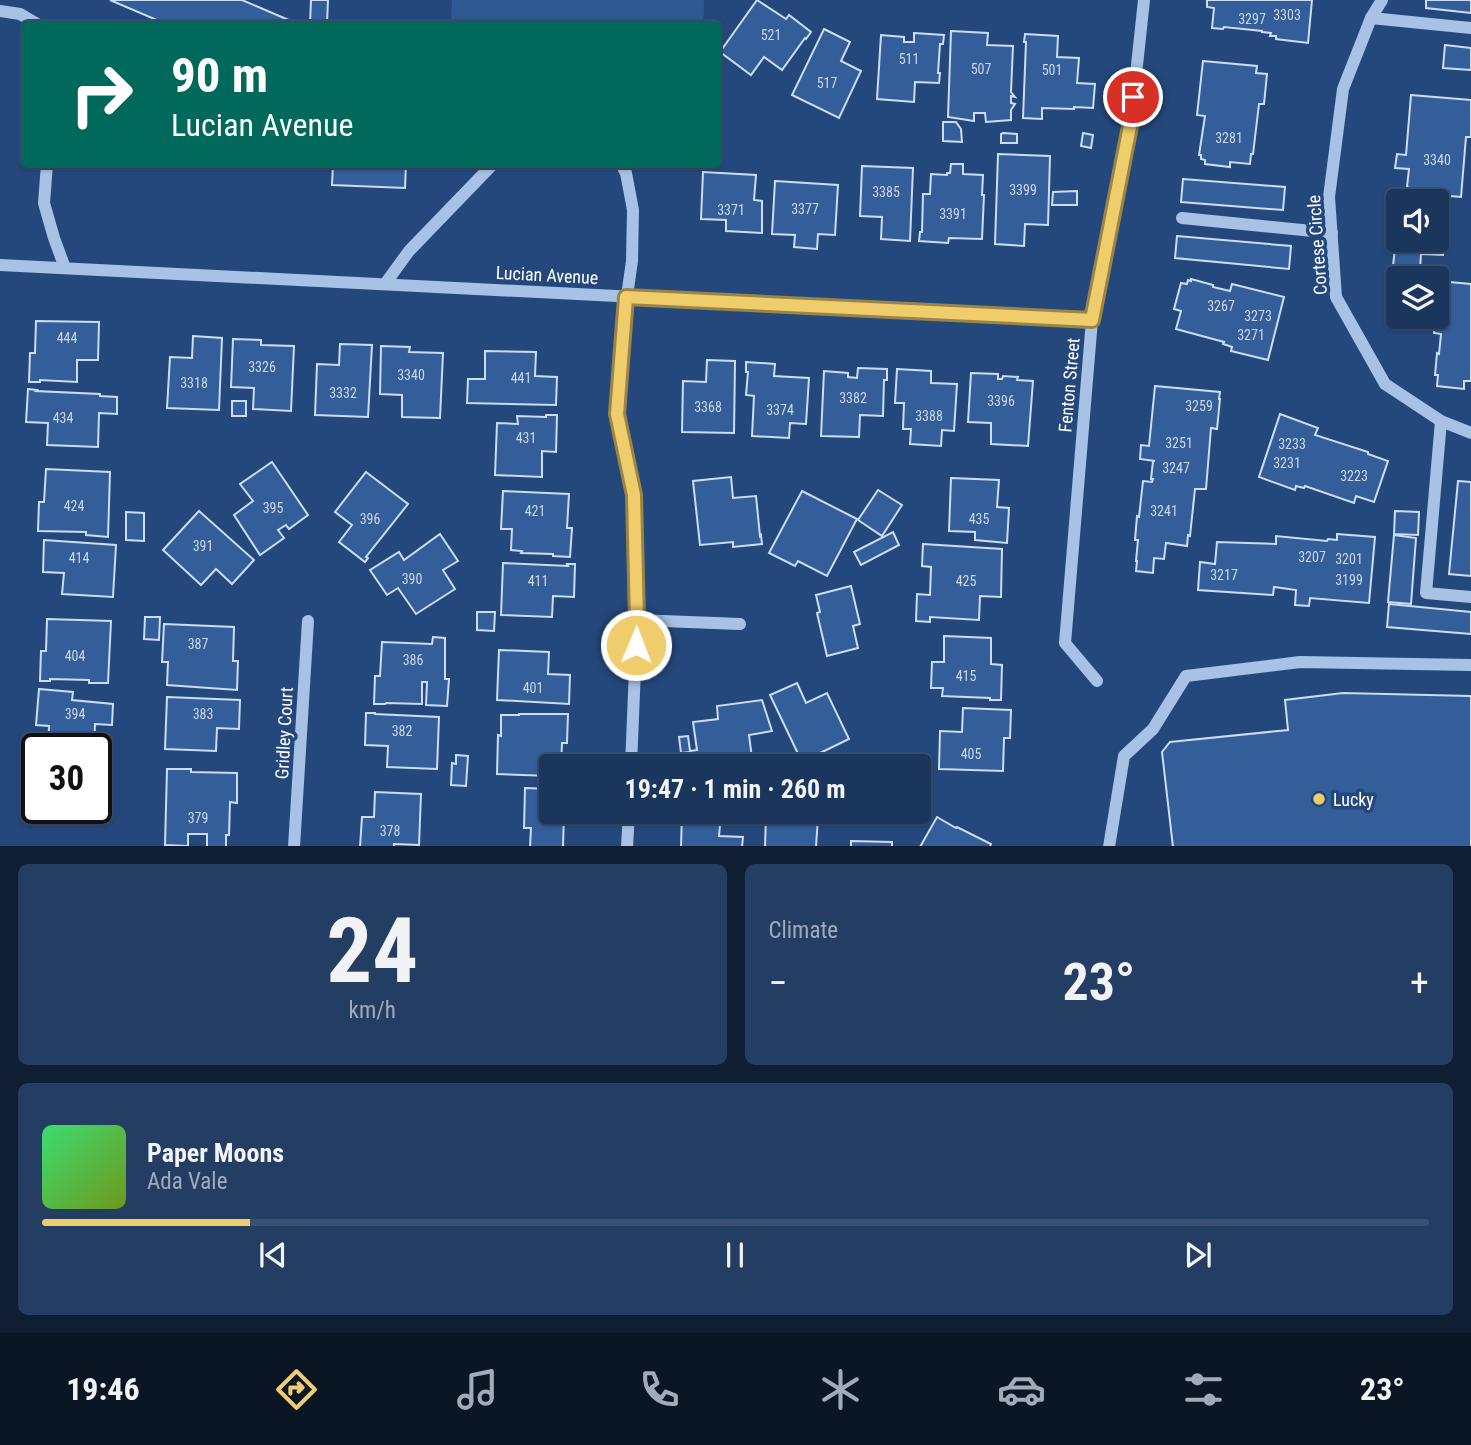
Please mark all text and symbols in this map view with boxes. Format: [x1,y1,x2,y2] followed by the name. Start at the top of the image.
[1273,7,1301,23] house number: 3303
[1238,11,1266,27] house number: 3297
[761,27,781,43] house number: 521
[171,47,268,104] text: 90 m
[56,49,147,140] icon: right
[899,51,919,67] house number: 511
[971,61,991,77] house number: 507
[1042,62,1062,78] house number: 501
[1103,67,1163,127] pin
[817,75,837,91] house number: 517
[1114,78,1152,116] icon: arrive
[171,106,353,144] text: Lucian Avenue
[1215,130,1243,146] house number: 3281
[1423,152,1451,168] house number: 3340
[1009,182,1037,198] house number: 3399
[872,184,900,200] house number: 3385
[1386,189,1449,329] map controls
[1386,189,1449,252] button: sound
[1303,194,1331,296] street label: Cortese Circle
[791,201,819,217] house number: 3377
[717,202,745,218] house number: 3371
[939,206,967,222] house number: 3391
[495,262,599,288] street label: Lucian Avenue
[1386,266,1449,329] button: layers
[1207,298,1235,314] house number: 3267
[1244,308,1272,324] house number: 3273
[1237,327,1265,343] house number: 3271
[57,330,77,346] house number: 444
[1054,337,1084,433] street label: Fenton Street
[248,359,276,375] house number: 3326
[397,367,425,383] house number: 3340
[511,370,531,386] house number: 441
[180,375,208,391] house number: 3318
[329,385,357,401] house number: 3332
[839,390,867,406] house number: 3382
[987,393,1015,409] house number: 3396
[1185,398,1213,414] house number: 3259
[694,399,722,415] house number: 3368
[766,402,794,418] house number: 3374
[915,408,943,424] house number: 3388
[53,410,73,426] house number: 434
[516,430,536,446] house number: 431
[1165,435,1193,451] house number: 3251
[1278,436,1306,452] house number: 3233
[1273,455,1301,471] house number: 3231
[1162,460,1190,476] house number: 3247
[1340,468,1368,484] house number: 3223
[64,498,84,514] house number: 424
[263,500,283,516] house number: 395
[525,503,545,519] house number: 421
[1150,503,1178,519] house number: 3241
[360,511,380,527] house number: 396
[969,511,989,527] house number: 435
[193,538,213,554] house number: 391
[1298,549,1326,565] house number: 3207
[69,550,89,566] house number: 414
[1335,551,1363,567] house number: 3201
[1210,567,1238,583] house number: 3217
[402,571,422,587] house number: 390
[1335,572,1363,588] house number: 3199
[528,573,548,589] house number: 411
[956,573,976,589] house number: 425
[599,608,673,682] position arrow
[188,636,208,652] house number: 387
[65,648,85,664] house number: 404
[403,652,423,668] house number: 386
[956,668,976,684] house number: 415
[523,680,543,696] house number: 401
[271,686,297,780] street label: Gridley Court
[65,706,85,722] house number: 394
[193,706,213,722] house number: 383
[392,723,412,739] house number: 382
[21,733,112,824] speed limit sign: 30
[961,746,981,762] house number: 405
[625,774,845,804] text: 19:47 · 1 min · 260 m
[1333,789,1374,810] place label: Lucky
[1311,791,1327,807] marker: Lucky
[188,810,208,826] house number: 379
[380,823,400,839] house number: 378
[326,898,418,1004] text: 24
[769,917,838,944] text: Climate
[1062,952,1135,1013] text: 23°
[769,961,788,1005] text: −
[1410,961,1429,1005] text: +
[349,997,396,1024] text: km/h
[147,1138,284,1168] text: Paper Moons
[147,1168,227,1195] text: Ada Vale
[254,1236,292,1274] icon: previous
[716,1236,754,1274] icon: pause
[1179,1236,1217,1274] icon: next
[272,1365,321,1414] icon: directions
[453,1365,502,1414] icon: music
[635,1365,684,1414] icon: phone
[816,1365,865,1414] icon: climate
[997,1365,1046,1414] icon: car
[1179,1365,1228,1414] icon: filters
[66,1370,140,1408] text: 19:46
[1360,1370,1405,1408] text: 23°

